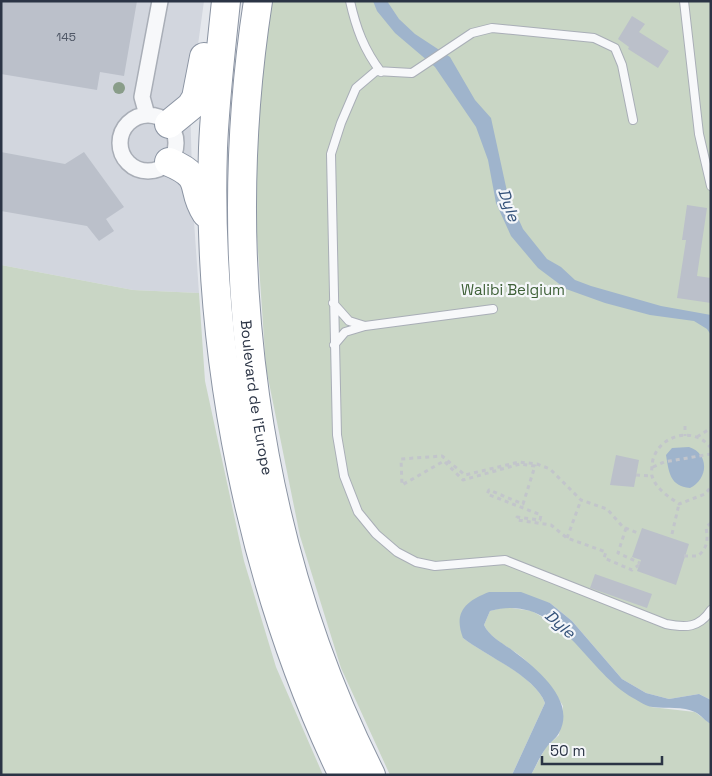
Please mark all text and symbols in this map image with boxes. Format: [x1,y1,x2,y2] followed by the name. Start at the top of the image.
[56,29,76,45] house number: 145
[493,186,525,225] water label: Dyle
[461,280,565,299] park label: Walibi Belgium
[237,319,278,477] street label: Boulevard de l'Europe
[540,605,580,643] water label: Dyle
[542,734,662,766] scale bar
[550,741,585,760] text: 50 m

